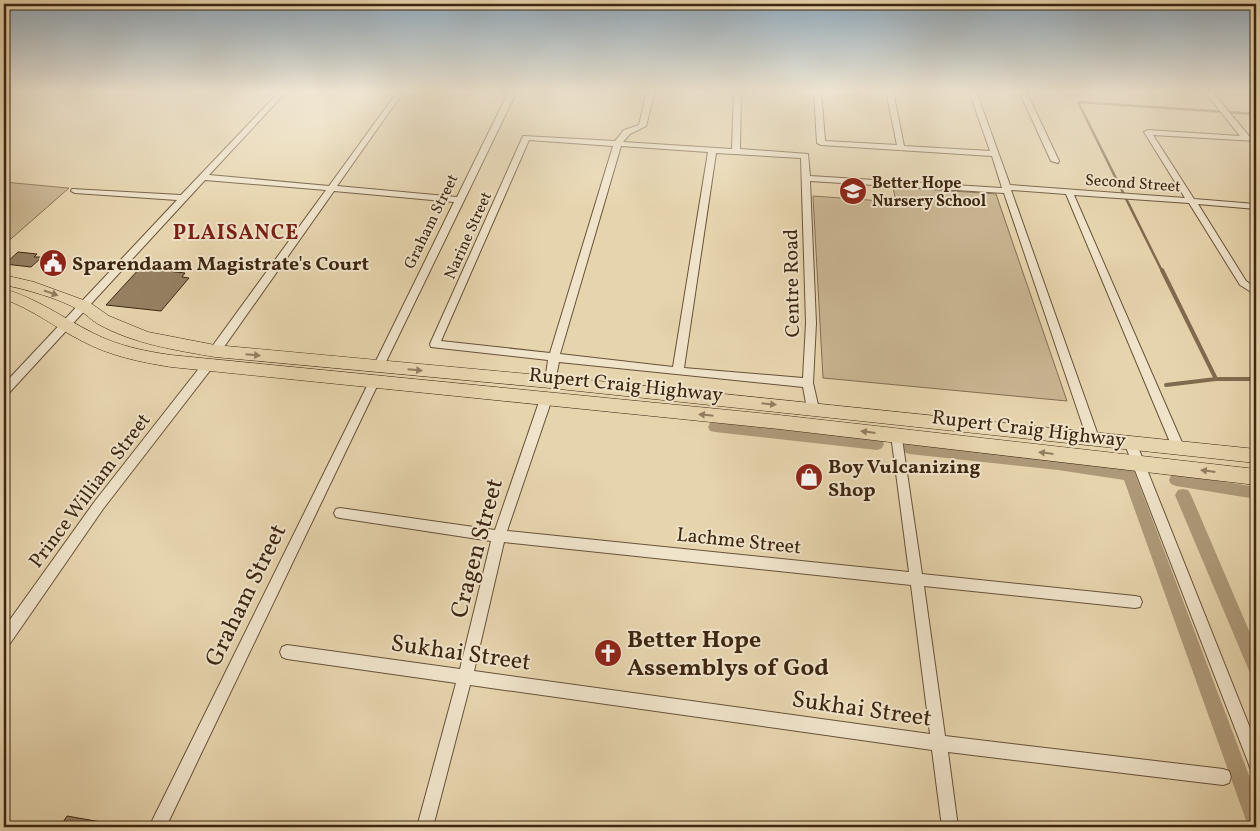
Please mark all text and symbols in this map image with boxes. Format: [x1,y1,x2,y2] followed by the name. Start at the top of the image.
[399,170,464,273] street label: Graham Street
[1084,170,1182,198] street label: Second Street
[872,173,987,213] place label: Better Hope Nursery School
[838,176,868,206] school or university icon: Better Hope Nursery School
[440,188,498,283] street label: Narine Street
[173,219,299,248] district label: PLAISANCE
[778,228,808,337] street label: Centre Road
[38,248,68,278] public building icon: Sparendaam Magistrate's Court
[72,251,369,279] place label: Sparendaam Magistrate's Court
[43,289,58,297] one-way arrow
[246,351,262,359] one-way arrow
[527,362,724,410] street label: Rupert Craig Highway
[407,367,423,375] one-way arrow
[761,400,777,408] one-way arrow
[930,404,1127,456] street label: Rupert Craig Highway
[23,408,158,574] street label: Prince William Street
[698,411,714,419] one-way arrow
[859,428,875,436] one-way arrow
[1038,449,1054,457] one-way arrow
[828,454,981,505] place label: Boy Vulcanizing Shop
[794,462,824,492] shop icon: Boy Vulcanizing Shop
[1200,467,1216,475] one-way arrow
[443,475,513,622] street label: Cragen Street
[198,519,296,673] street label: Graham Street
[675,522,802,562] street label: Lachme Street
[627,624,829,686] place label: Better Hope Assemblys of God
[389,627,533,681] street label: Sukhai Street
[593,638,623,668] church icon: Better Hope Assemblys of God
[790,683,934,737] street label: Sukhai Street

